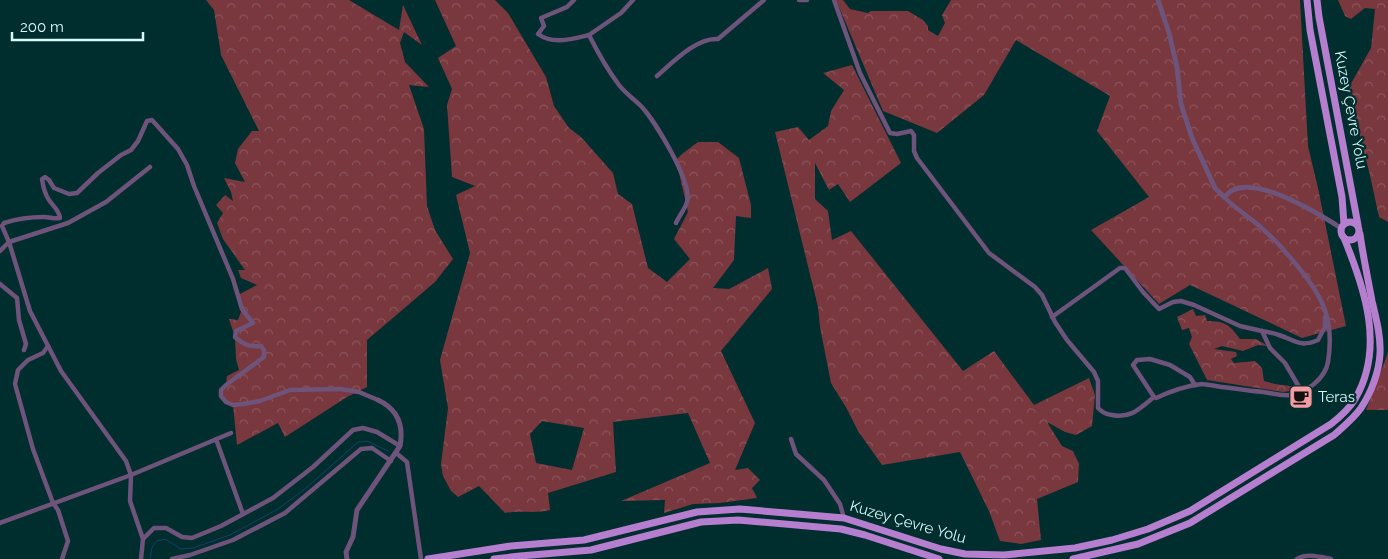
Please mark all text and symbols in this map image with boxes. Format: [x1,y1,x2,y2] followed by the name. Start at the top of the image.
[12,10,144,42] scale bar
[20,18,64,36] text: 200 m
[1331,49,1371,171] street label: Kuzey Çevre Yolu
[1288,384,1314,410] cafe icon: Teras
[1318,388,1355,406] place label: Teras
[848,497,968,547] street label: Kuzey Çevre Yolu

